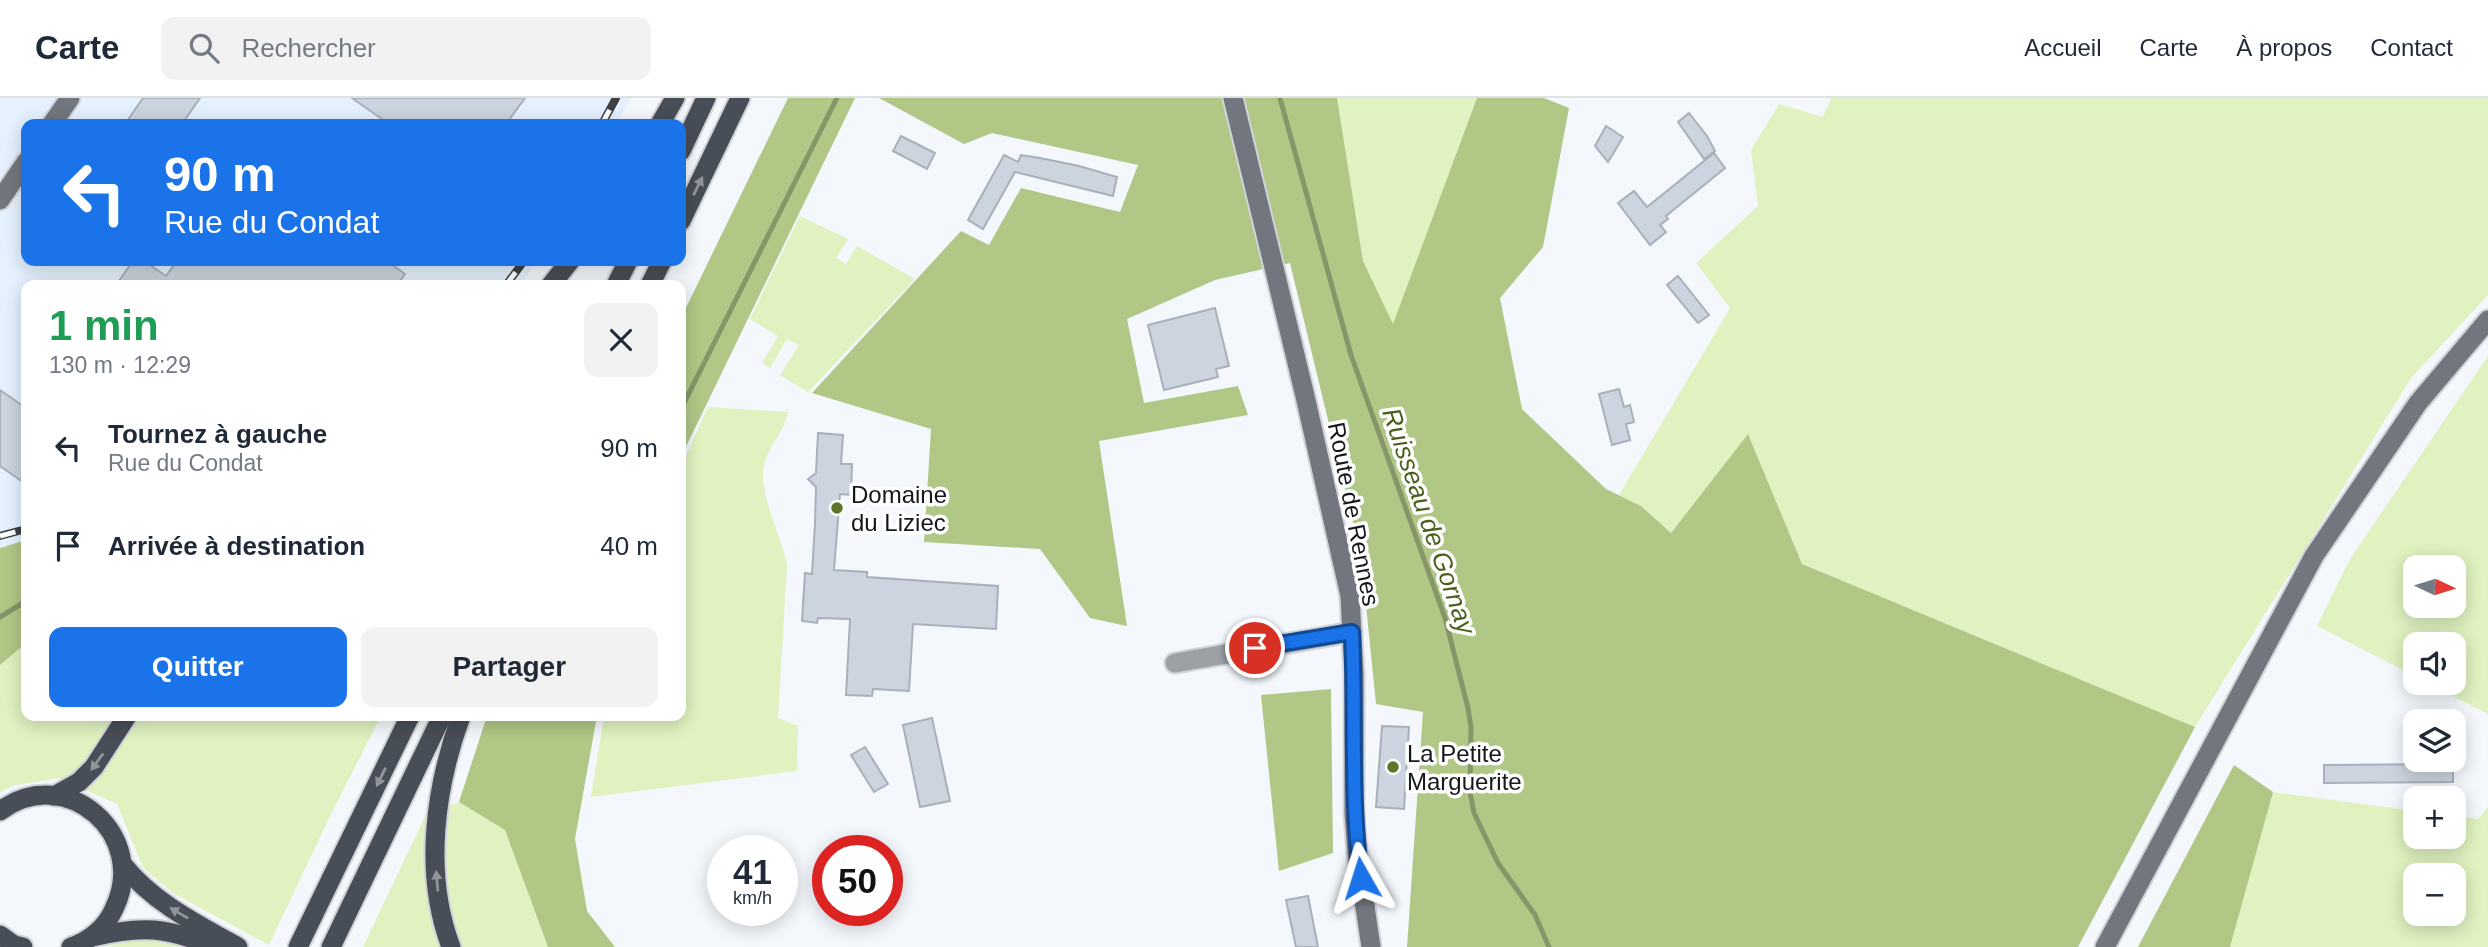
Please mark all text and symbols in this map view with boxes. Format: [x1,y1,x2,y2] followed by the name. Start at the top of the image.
[161,17,651,80] search box
[35,29,119,66] text: Carte
[185,29,223,67] icon: search
[241,33,376,63] text: Rechercher
[2024,34,2102,61] text: Accueil
[2140,34,2198,61] text: Carte
[2236,34,2332,61] text: À propos
[2370,34,2453,61] text: Contact
[49,147,140,238] icon: left
[164,147,276,201] text: 90 m
[692,176,703,196] one-way arrow
[164,204,379,240] text: Rue du Condat
[49,302,159,349] text: 1 min
[584,303,658,377] button: close
[49,352,191,378] text: 130 m · 12:29
[1376,404,1482,640] water label: Ruisseau de Gornay
[108,419,327,449] text: Tournez à gauche
[1323,420,1385,608] street label: Route de Rennes
[49,429,87,467] icon: left
[600,433,658,463] text: 90 m
[108,450,263,476] text: Rue du Condat
[851,481,947,536] place label: Domaine du Liziec
[829,500,845,516] marker: Domaine du Liziec
[49,527,87,565] icon: arrive
[108,531,365,561] text: Arrivée à destination
[600,531,658,561] text: 40 m
[2403,555,2466,618] north arrow
[2403,555,2466,926] map controls
[1225,618,1285,678] pin
[49,627,347,707] button: Quitter
[361,627,658,707] button: Partager
[1236,629,1274,667] icon: arrive
[2403,632,2466,695] button: sound
[2403,709,2466,772] button: layers
[1407,740,1522,795] place label: La Petite Marguerite
[90,753,104,771] one-way arrow
[1385,759,1401,775] marker: La Petite Marguerite
[375,767,386,787] one-way arrow
[2403,786,2466,849] button: +
[812,835,903,926] speed limit sign: 50
[1324,841,1398,915] position arrow
[733,852,772,891] text: 41
[2403,863,2466,926] button: −
[431,869,442,891] one-way arrow
[733,888,772,908] text: km/h
[169,907,189,919] one-way arrow

